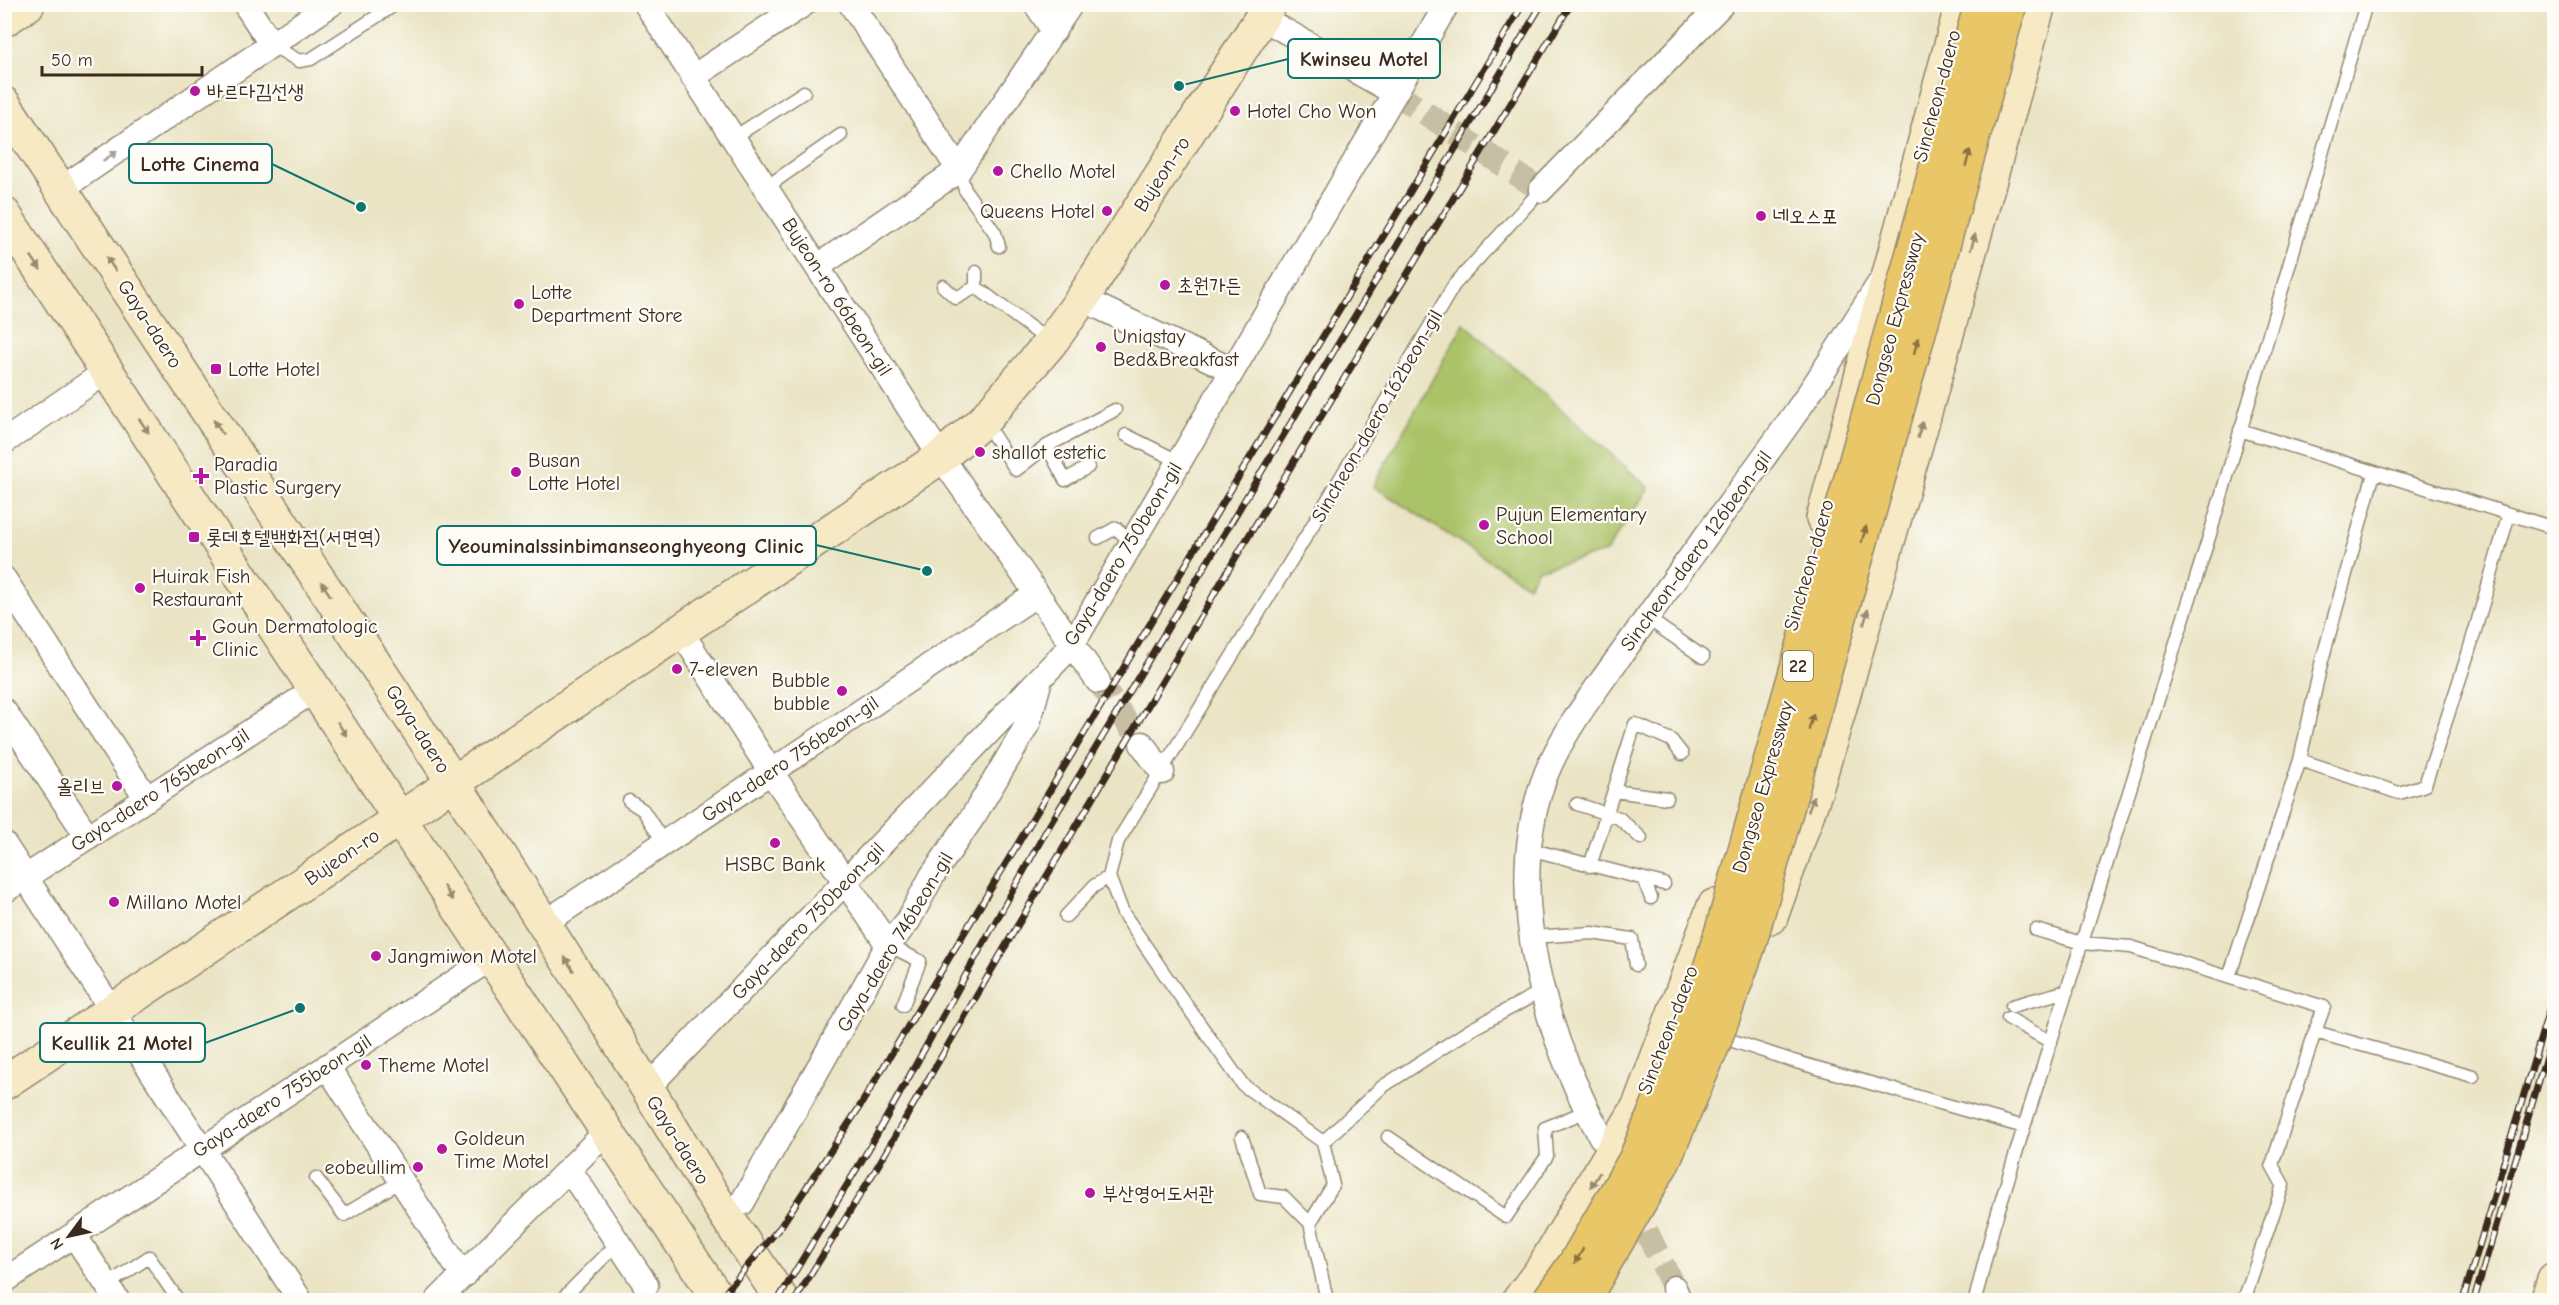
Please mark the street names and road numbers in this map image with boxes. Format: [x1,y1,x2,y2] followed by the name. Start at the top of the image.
[1908,27,1966,165] street label: Sincheon-daero
[1129,132,1195,216] street label: Bujeon-ro
[777,214,897,380] street label: Bujeon-ro 66beon-gil
[1861,230,1929,408] street label: Dongseo Expressway
[113,275,187,373] street label: Gaya-daero
[1307,306,1447,526] street label: Sincheon-daero 162beon-gil
[1616,446,1776,656] street label: Sincheon-daero 126beon-gil
[1059,458,1187,650] street label: Gaya-daero 750beon-gil
[1779,497,1839,633] street label: Sincheon-daero
[1783,651,1813,681] road number: 22
[381,680,455,778] street label: Gaya-daero
[697,691,883,827] street label: Gaya-daero 756beon-gil
[1727,698,1799,876] street label: Dongseo Expressway
[66,724,254,856] street label: Gaya-daero 765beon-gil
[300,824,384,890] street label: Bujeon-ro
[727,838,889,1004] street label: Gaya-daero 750beon-gil
[832,848,958,1036] street label: Gaya-daero 746beon-gil
[1633,962,1703,1098] street label: Sincheon-daero
[188,1030,376,1162] street label: Gaya-daero 755beon-gil
[642,1091,714,1189] street label: Gaya-daero

